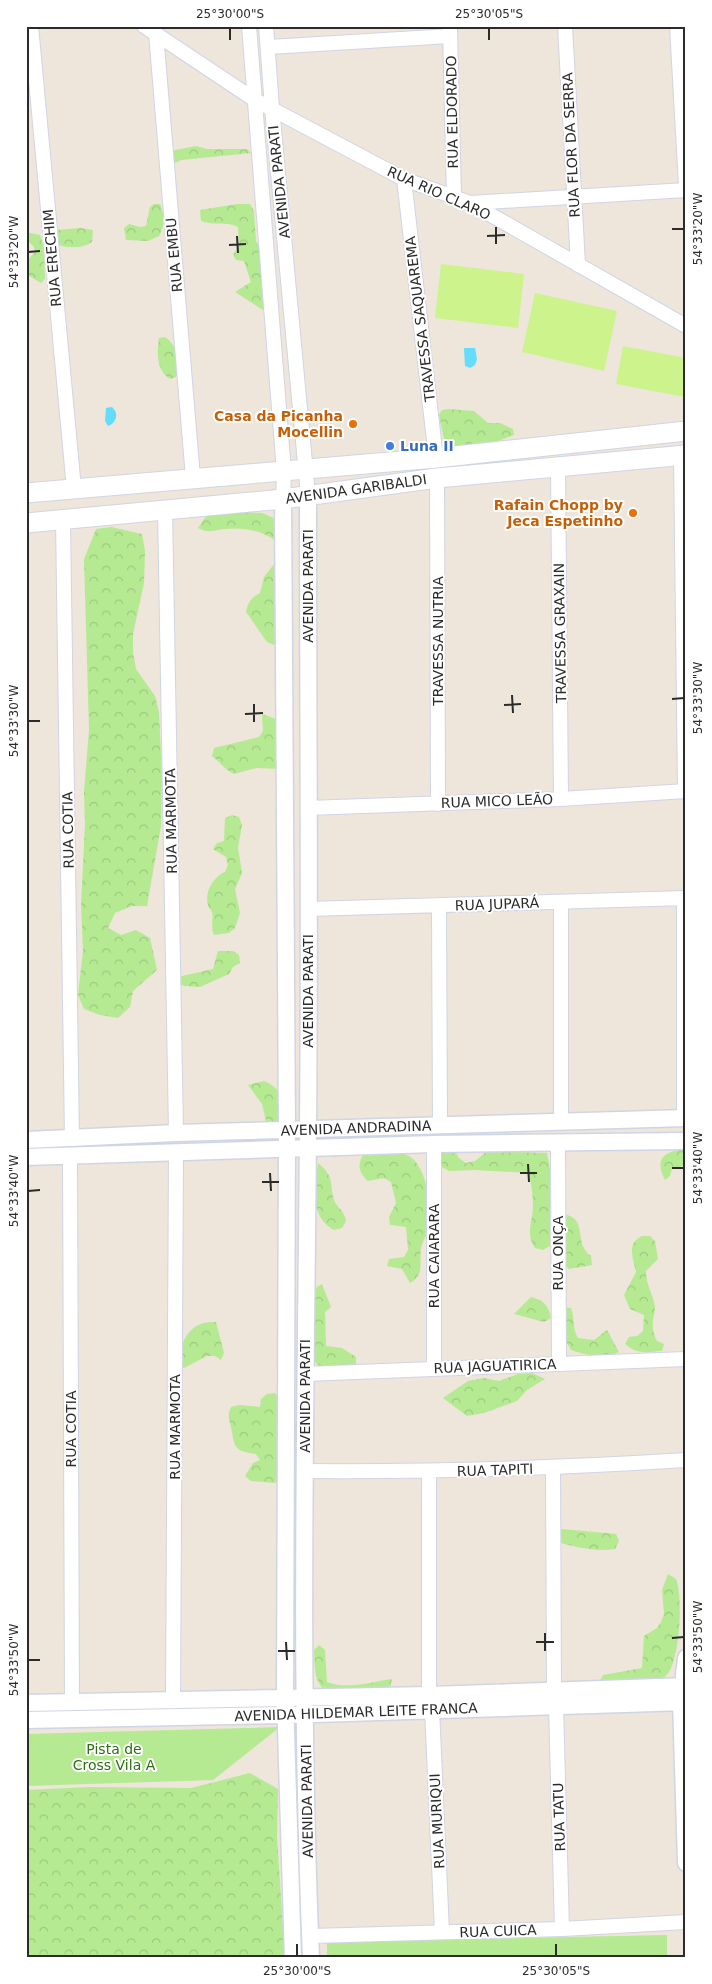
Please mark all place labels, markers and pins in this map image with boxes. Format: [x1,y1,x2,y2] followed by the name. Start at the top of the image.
[214,408,343,440] place label: Casa da Picanha Mocellin
[347,418,359,430] marker: Casa da Picanha Mocellin
[400,438,454,454] place label: Luna II
[384,440,396,452] marker: Luna II
[494,497,623,529] place label: Rafain Chopp by Jeca Espetinho
[627,507,639,519] marker: Rafain Chopp by Jeca Espetinho

